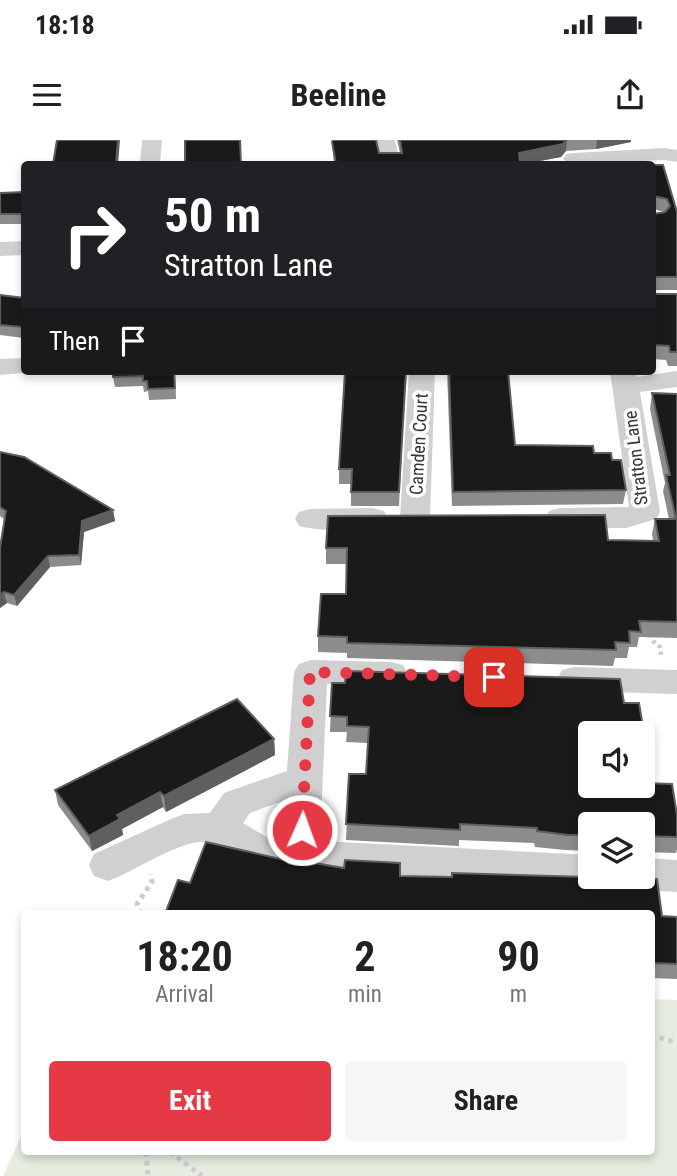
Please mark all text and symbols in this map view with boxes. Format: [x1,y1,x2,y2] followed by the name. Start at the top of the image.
[35,10,95,40] text: 18:18
[28,76,66,114] icon: menu
[291,76,386,114] text: Beeline
[611,76,649,114] icon: share
[164,187,261,244] text: 50 m
[49,189,140,280] icon: right
[164,246,333,284] text: Stratton Lane
[114,322,152,360] icon: arrive
[49,326,100,356] text: Then
[405,393,432,495] street label: Camden Court
[619,410,652,507] street label: Stratton Lane
[464,647,524,707] pin
[475,658,513,696] icon: arrive
[578,721,655,889] map controls
[578,721,655,798] button: sound
[265,793,339,867] position arrow
[578,812,655,889] button: layers
[136,932,233,981] text: 18:20
[354,932,376,981] text: 2
[497,932,540,981] text: 90
[155,981,214,1008] text: Arrival
[348,981,382,1008] text: min
[510,981,527,1008] text: m
[49,1061,331,1141] button: Exit
[345,1061,627,1141] button: Share

